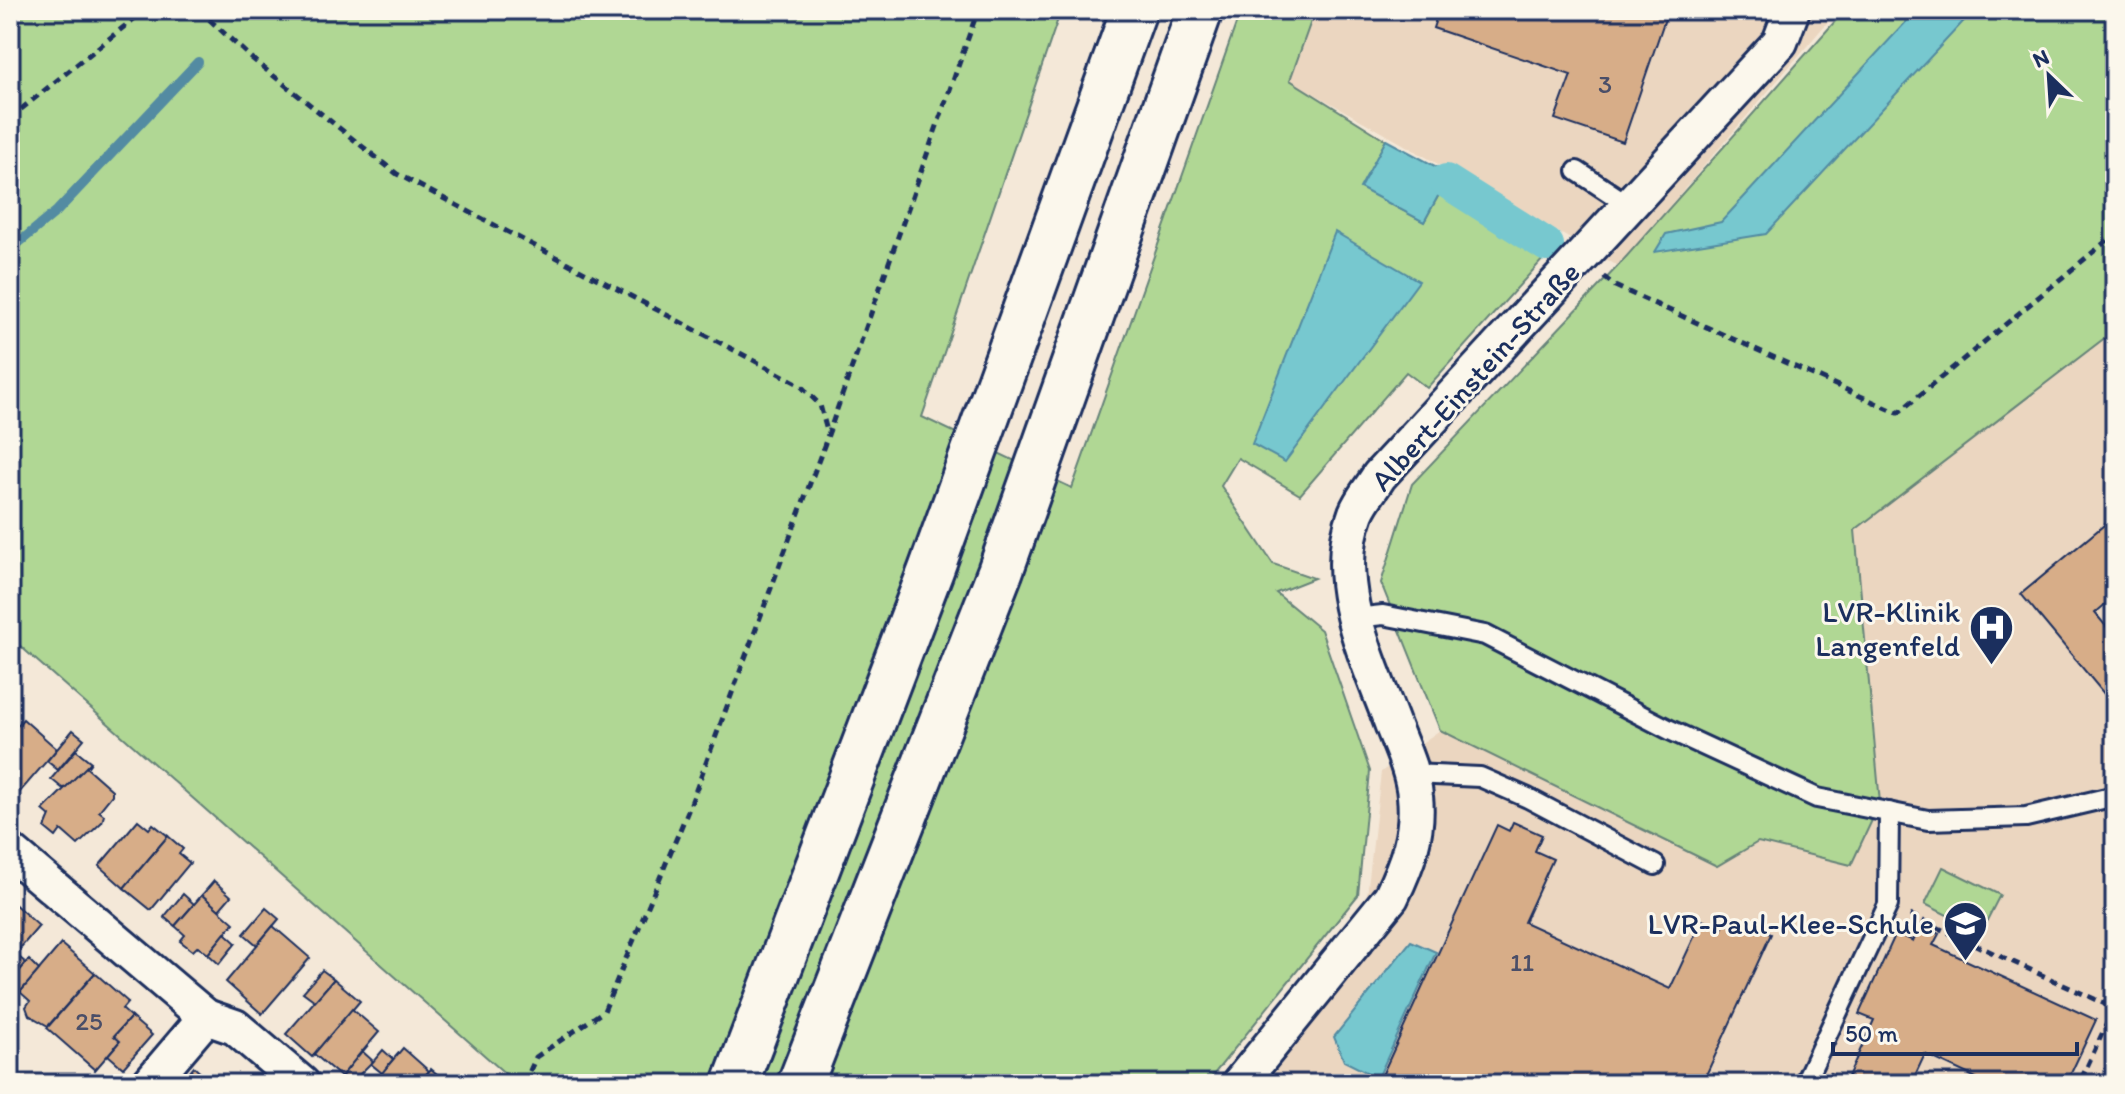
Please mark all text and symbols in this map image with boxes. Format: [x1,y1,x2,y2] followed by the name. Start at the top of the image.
[2009,36,2089,116] north arrow
[2028,43,2053,74] text: N
[1598,68,1612,100] house number: 3
[1362,254,1588,498] street label: Albert-Einstein-Straße
[1815,593,1960,664] place label: LVR-Klinik Langenfeld
[1967,604,2015,667] hospital icon: LVR-Klinik Langenfeld
[1941,899,1989,962] school or university icon: LVR-Paul-Klee-Schule
[1648,905,1934,942] place label: LVR-Paul-Klee-Schule
[1510,946,1534,978] house number: 11
[75,1005,103,1037] house number: 25
[1833,1006,2077,1056] scale bar
[1845,1019,1898,1048] text: 50 m

